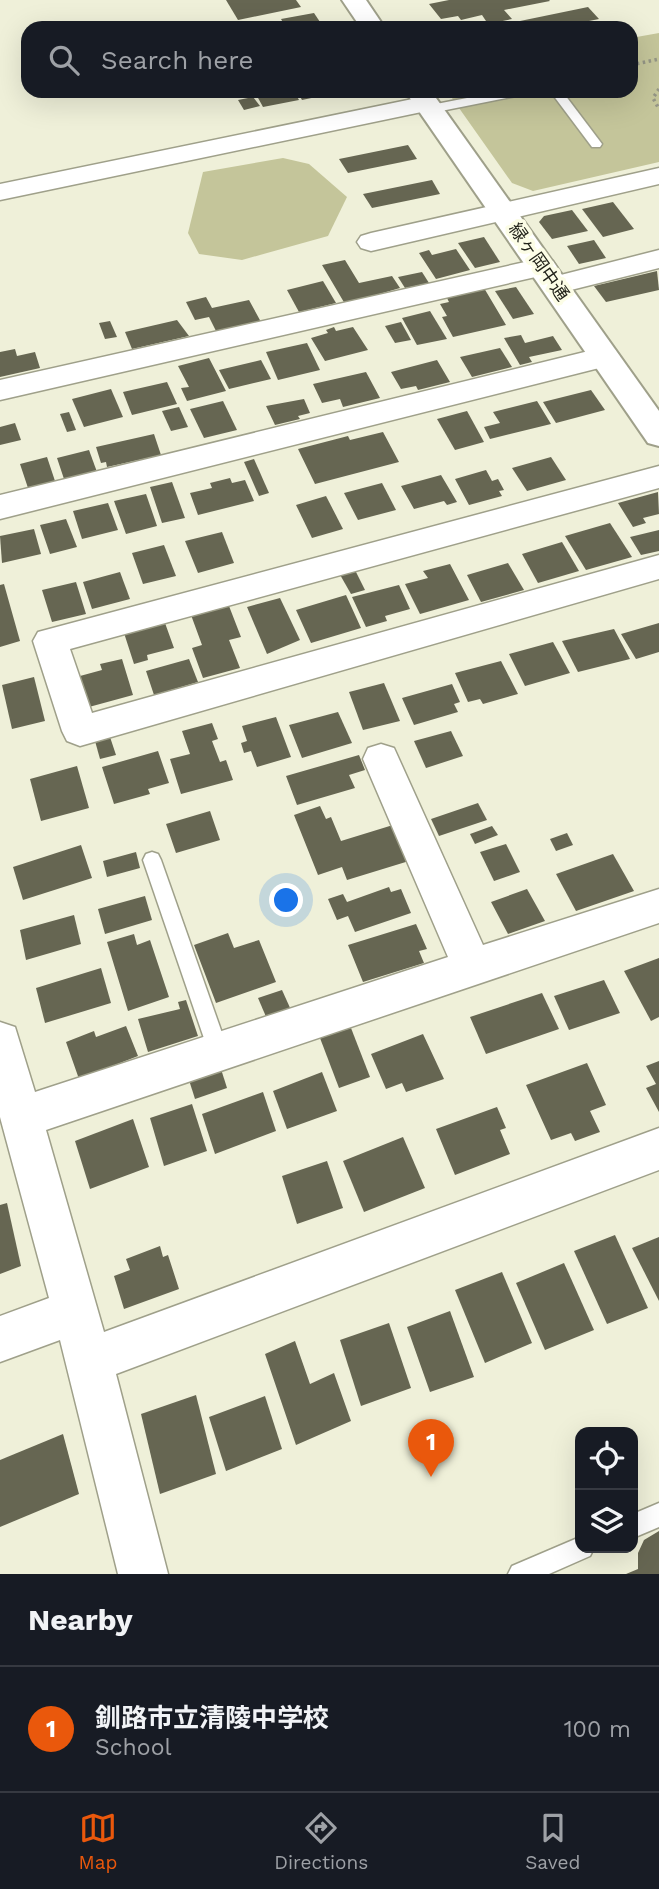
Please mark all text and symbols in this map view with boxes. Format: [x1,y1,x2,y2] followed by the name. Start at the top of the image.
[21,21,638,98] search box
[45,41,83,79] icon: search
[101,45,253,75] text: Search here
[505,219,574,305] street label: 緑ヶ岡中通
[269,883,303,917] your location
[408,1419,454,1477] pin: 1
[575,1427,638,1553] map controls
[575,1427,638,1490] button: locate
[575,1490,638,1553] button: layers
[28,1602,133,1637] text: Nearby
[95,1703,329,1733] text: 釧路市立清陵中学校
[46,1716,56,1743] text: 1
[564,1716,631,1743] text: 100 m
[95,1734,172,1761] text: School
[79,1809,117,1874] tab: Map
[274,1809,368,1874] tab: Directions
[525,1809,580,1874] tab: Saved

